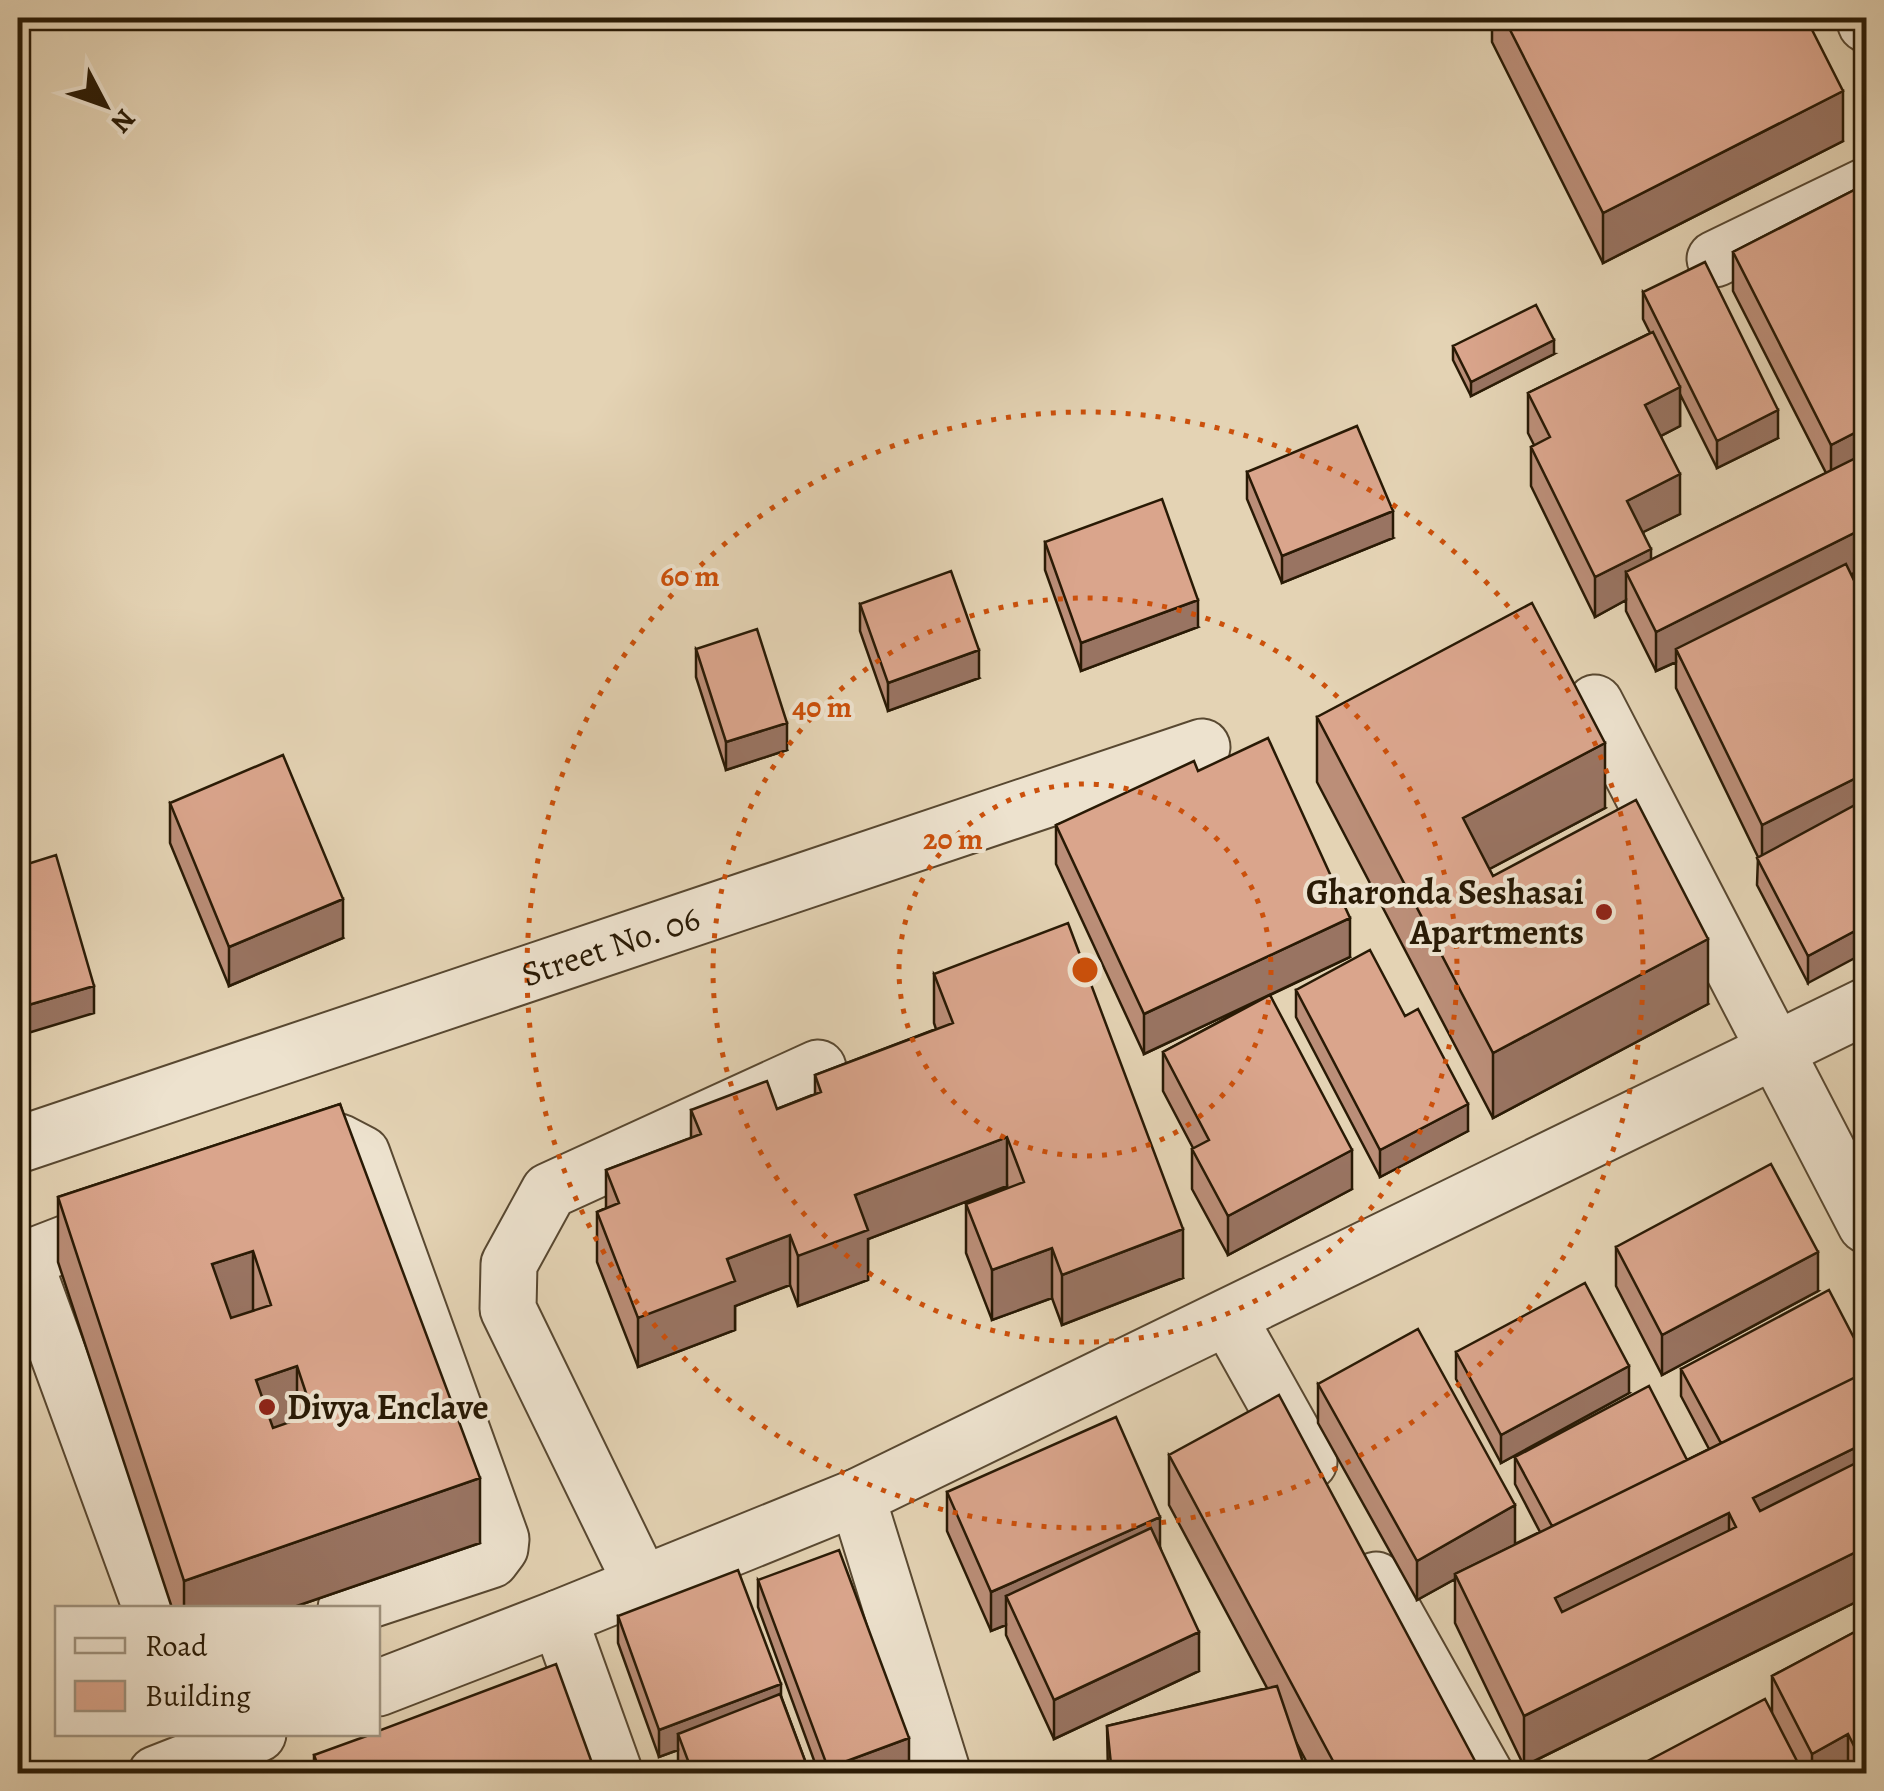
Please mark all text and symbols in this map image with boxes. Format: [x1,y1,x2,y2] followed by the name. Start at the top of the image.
[55,55,155,155] north arrow
[102,101,144,141] text: N
[660,556,720,596] text: 60 m
[792,687,852,727] text: 40 m
[923,819,983,859] text: 20 m
[1306,868,1584,956] place label: Gharonda Seshasai Apartments
[515,894,706,998] street label: Street No. 06
[1593,901,1615,923] marker: Gharonda Seshasai Apartments
[1067,952,1103,988] centre of rings
[287,1383,489,1431] place label: Divya Enclave
[256,1396,278,1418] marker: Divya Enclave
[55,1606,380,1736] legend
[145,1626,208,1666] text: Road
[145,1676,251,1716] text: Building

